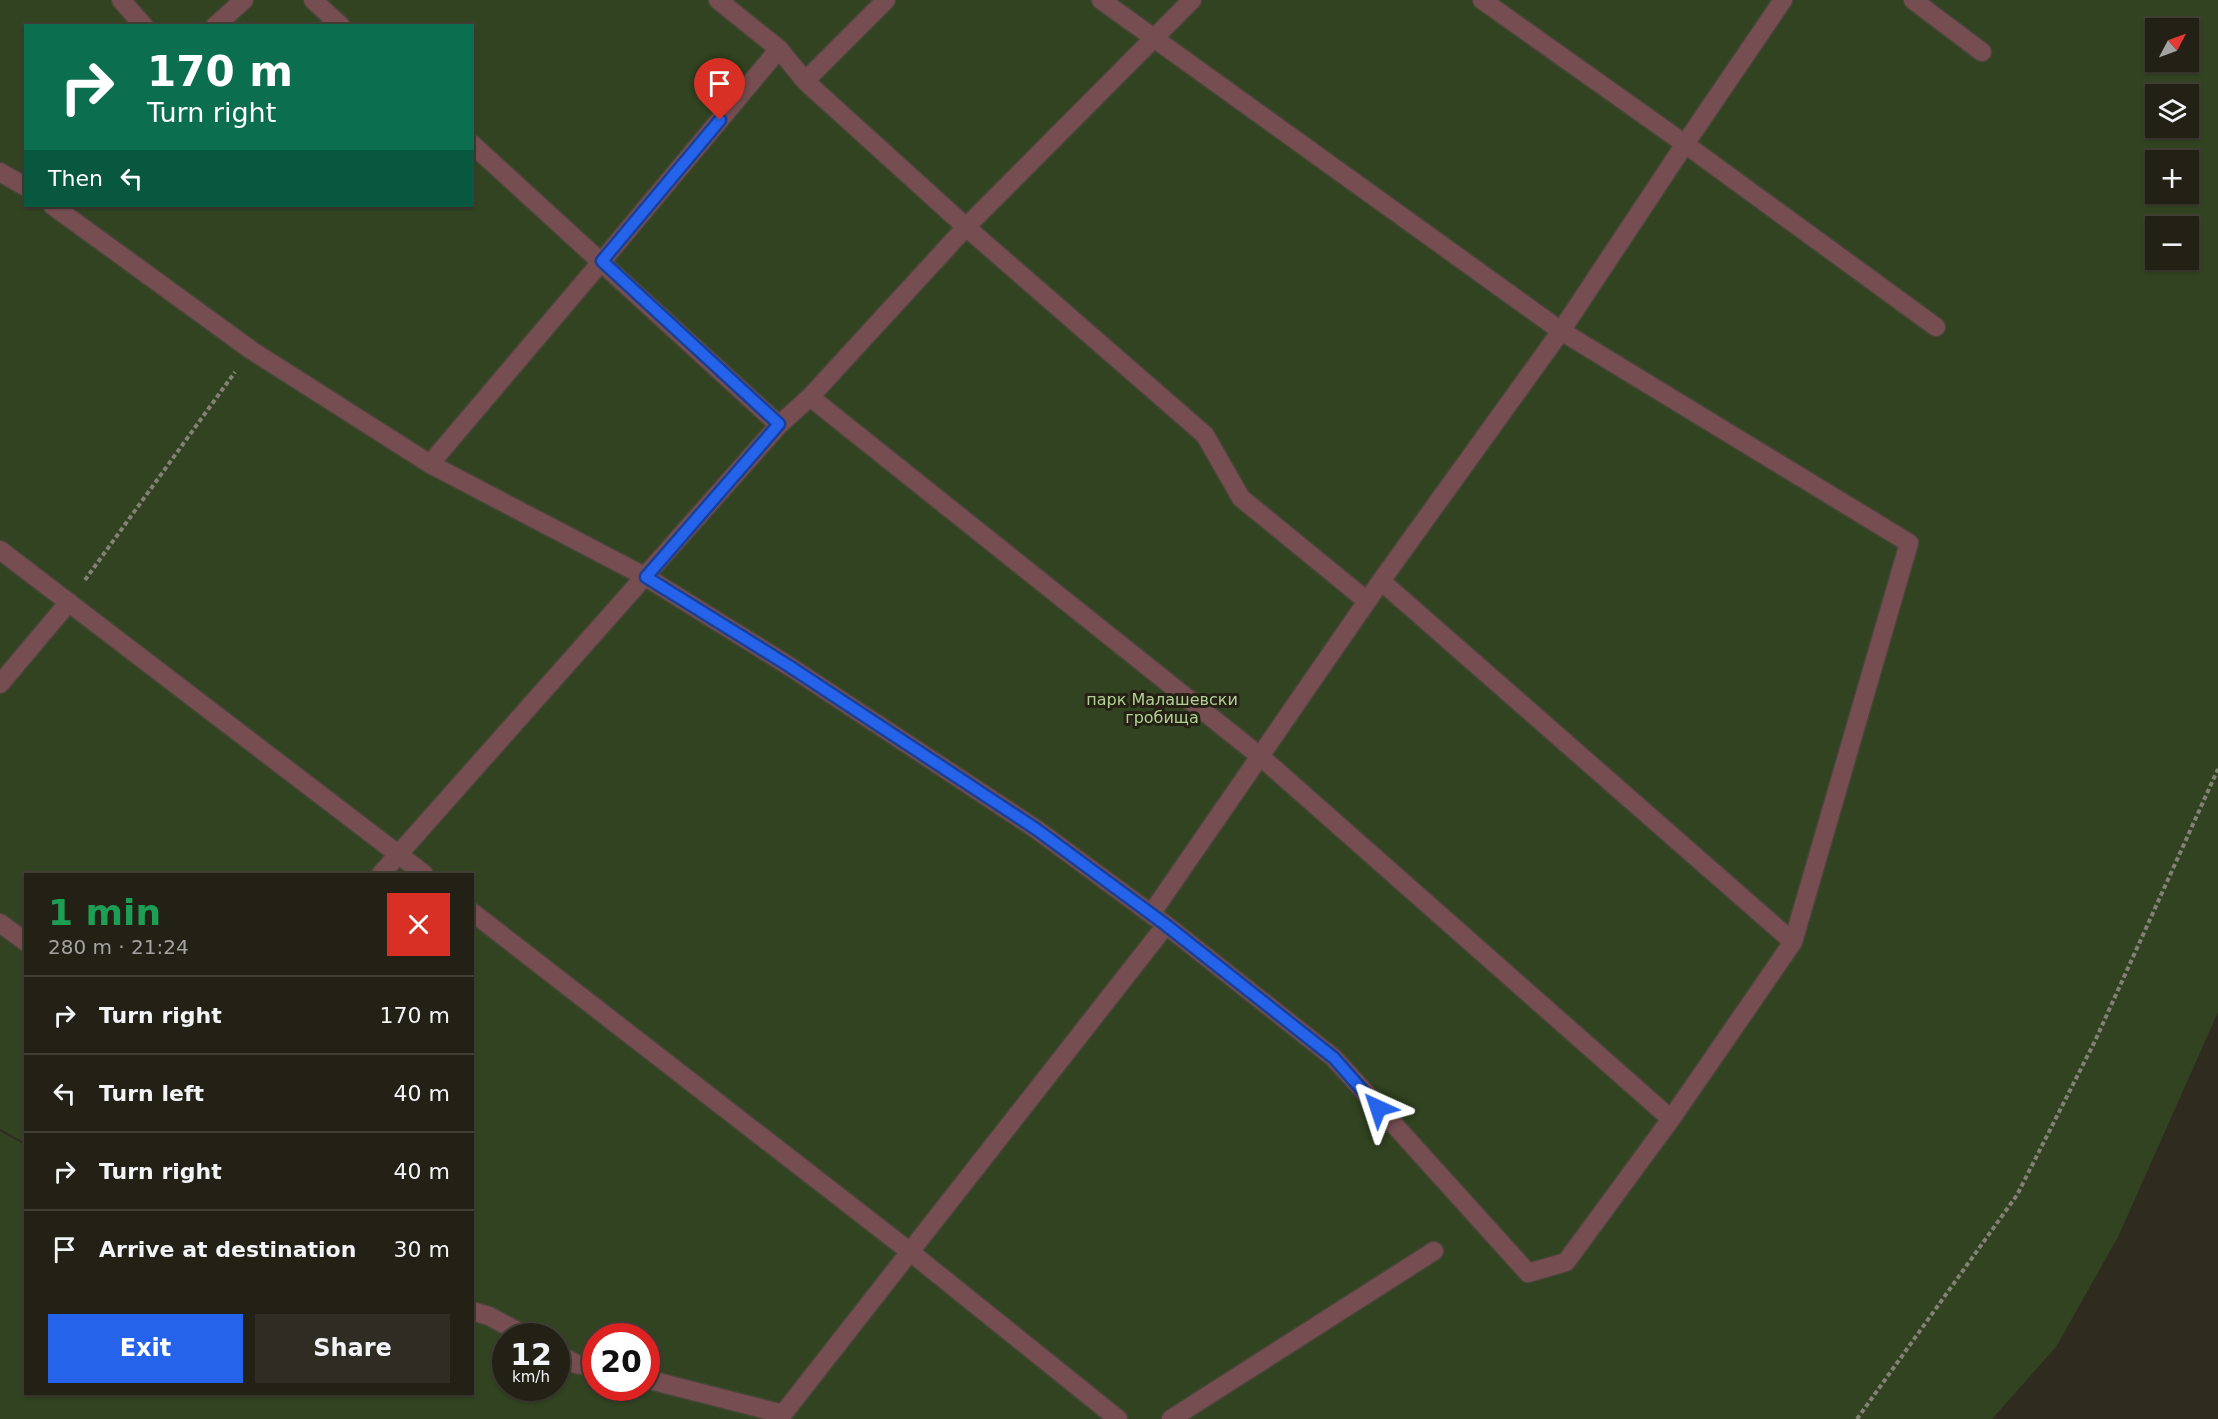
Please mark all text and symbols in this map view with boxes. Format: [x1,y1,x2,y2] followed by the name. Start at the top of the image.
[2145,18,2199,72] north arrow
[2145,18,2199,270] map controls
[147,47,293,96] text: 170 m
[48,48,126,126] icon: right
[694,58,745,120] pin
[703,67,736,100] icon: arrive
[2145,84,2199,138] button: layers
[147,97,276,128] text: Turn right
[2145,150,2199,204] button: +
[115,162,148,195] icon: left
[48,166,103,191] text: Then
[2145,216,2199,270] button: −
[1086,690,1238,727] park label: парк Малашевски гробища
[48,892,161,933] text: 1 min
[387,893,450,956] button: close
[48,935,189,959] text: 280 m · 21:24
[48,999,81,1032] icon: right
[99,1003,222,1028] text: Turn right
[380,1003,450,1028] text: 170 m
[1346,1076,1410,1140] position arrow
[48,1077,81,1110] icon: left
[99,1081,204,1106] text: Turn left
[394,1081,450,1106] text: 40 m
[48,1155,81,1188] icon: right
[99,1159,222,1184] text: Turn right
[394,1159,450,1184] text: 40 m
[48,1233,81,1266] icon: arrive
[99,1237,356,1262] text: Arrive at destination
[394,1237,450,1262] text: 30 m
[48,1314,243,1383] button: Exit
[255,1314,450,1383] button: Share
[582,1323,660,1401] speed limit sign: 20
[510,1337,552,1372] text: 12
[512,1368,550,1386] text: km/h

